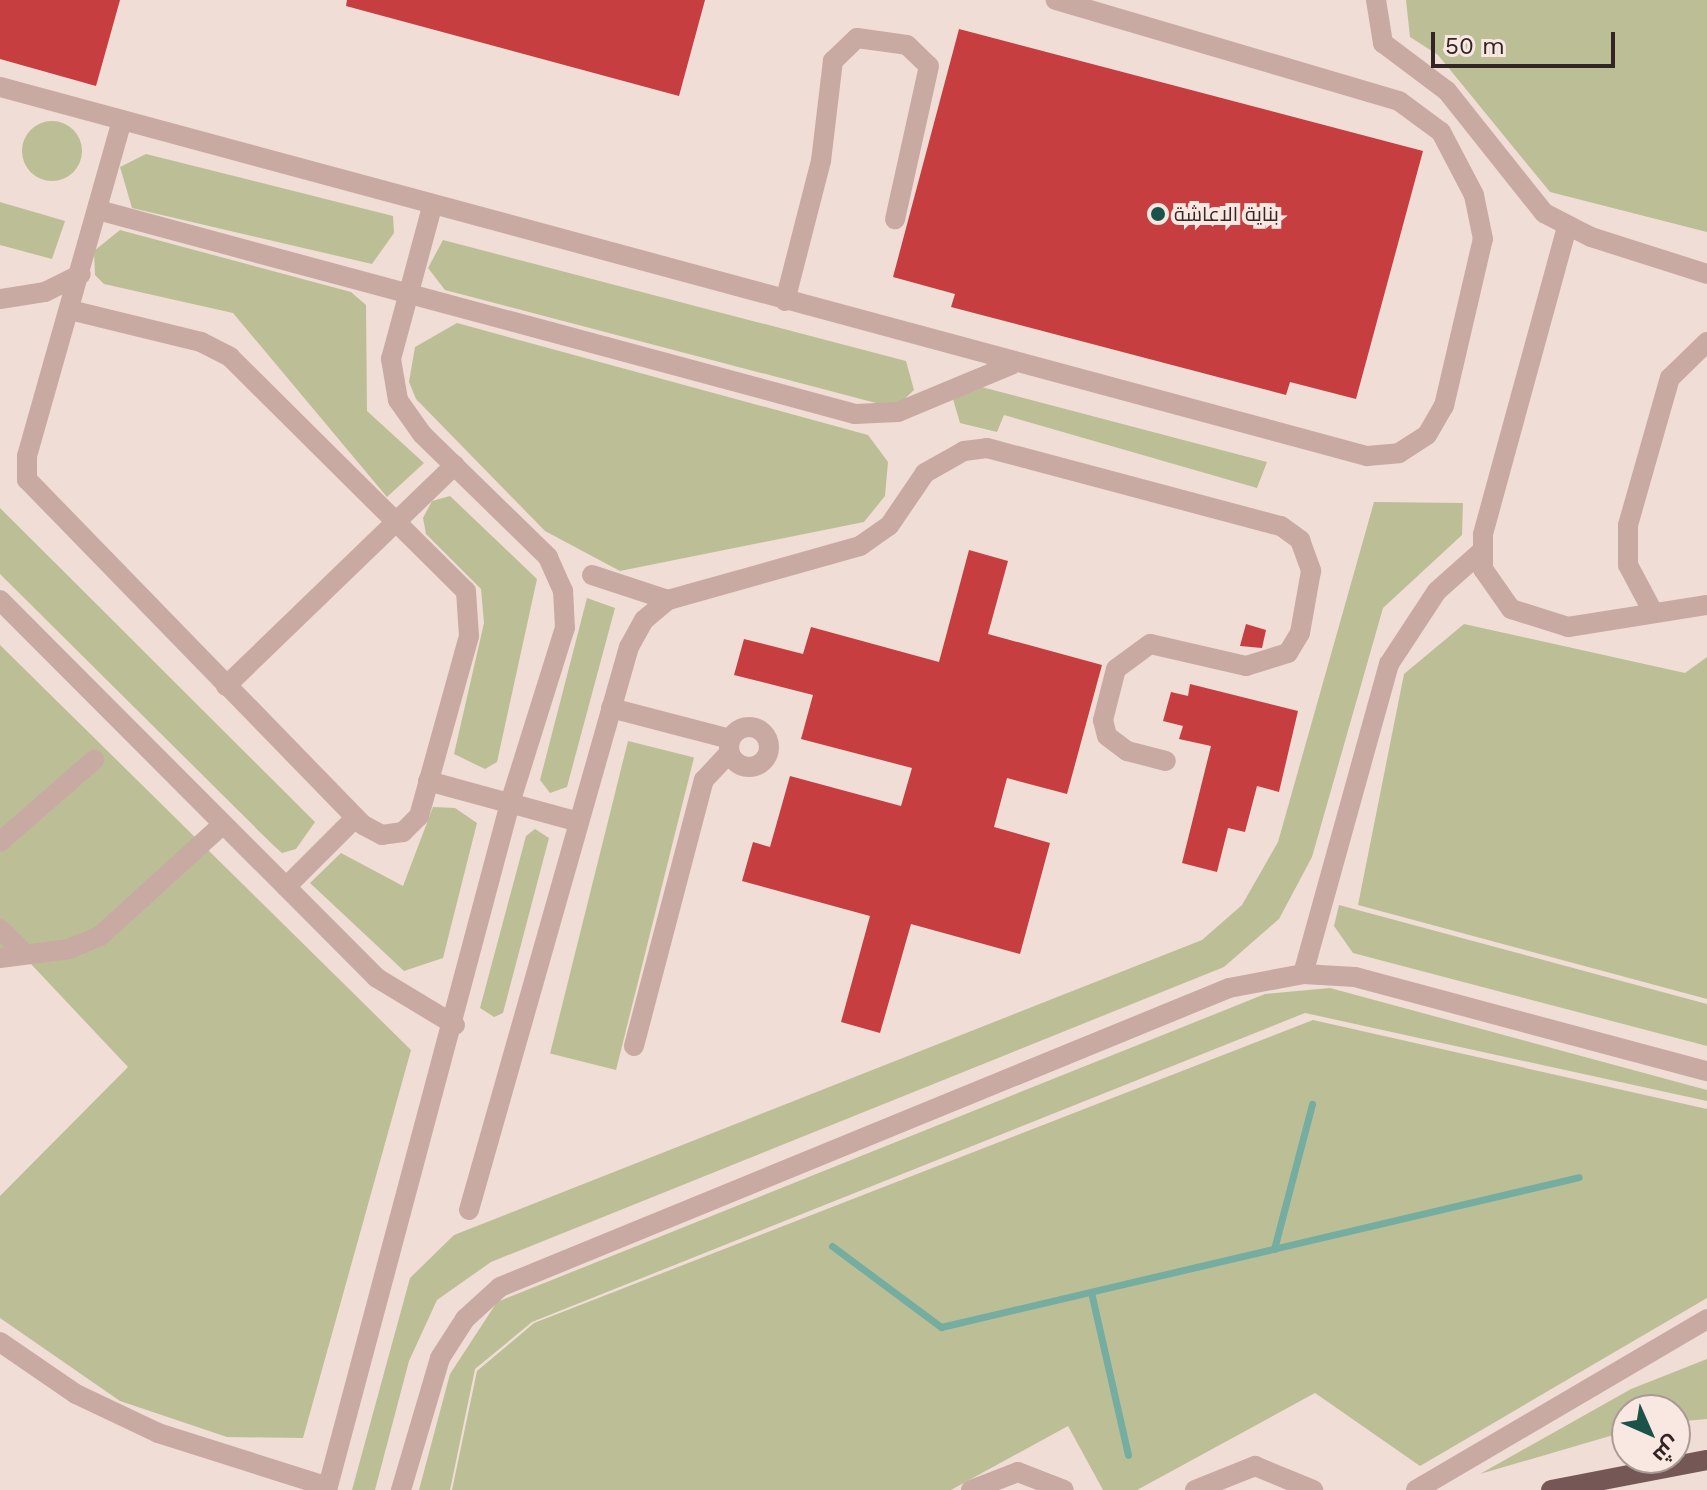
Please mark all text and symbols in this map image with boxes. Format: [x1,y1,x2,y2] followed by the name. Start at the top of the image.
[1435,16,1619,66] scale bar
[1445,32,1505,60] text: 50 m
[1174,202,1279,226] place label: بناية الاعاشة
[1149,205,1167,223] marker: بناية الاعاشة
[1611,1394,1691,1474] north arrow
[1648,1431,1686,1469] text: ش

